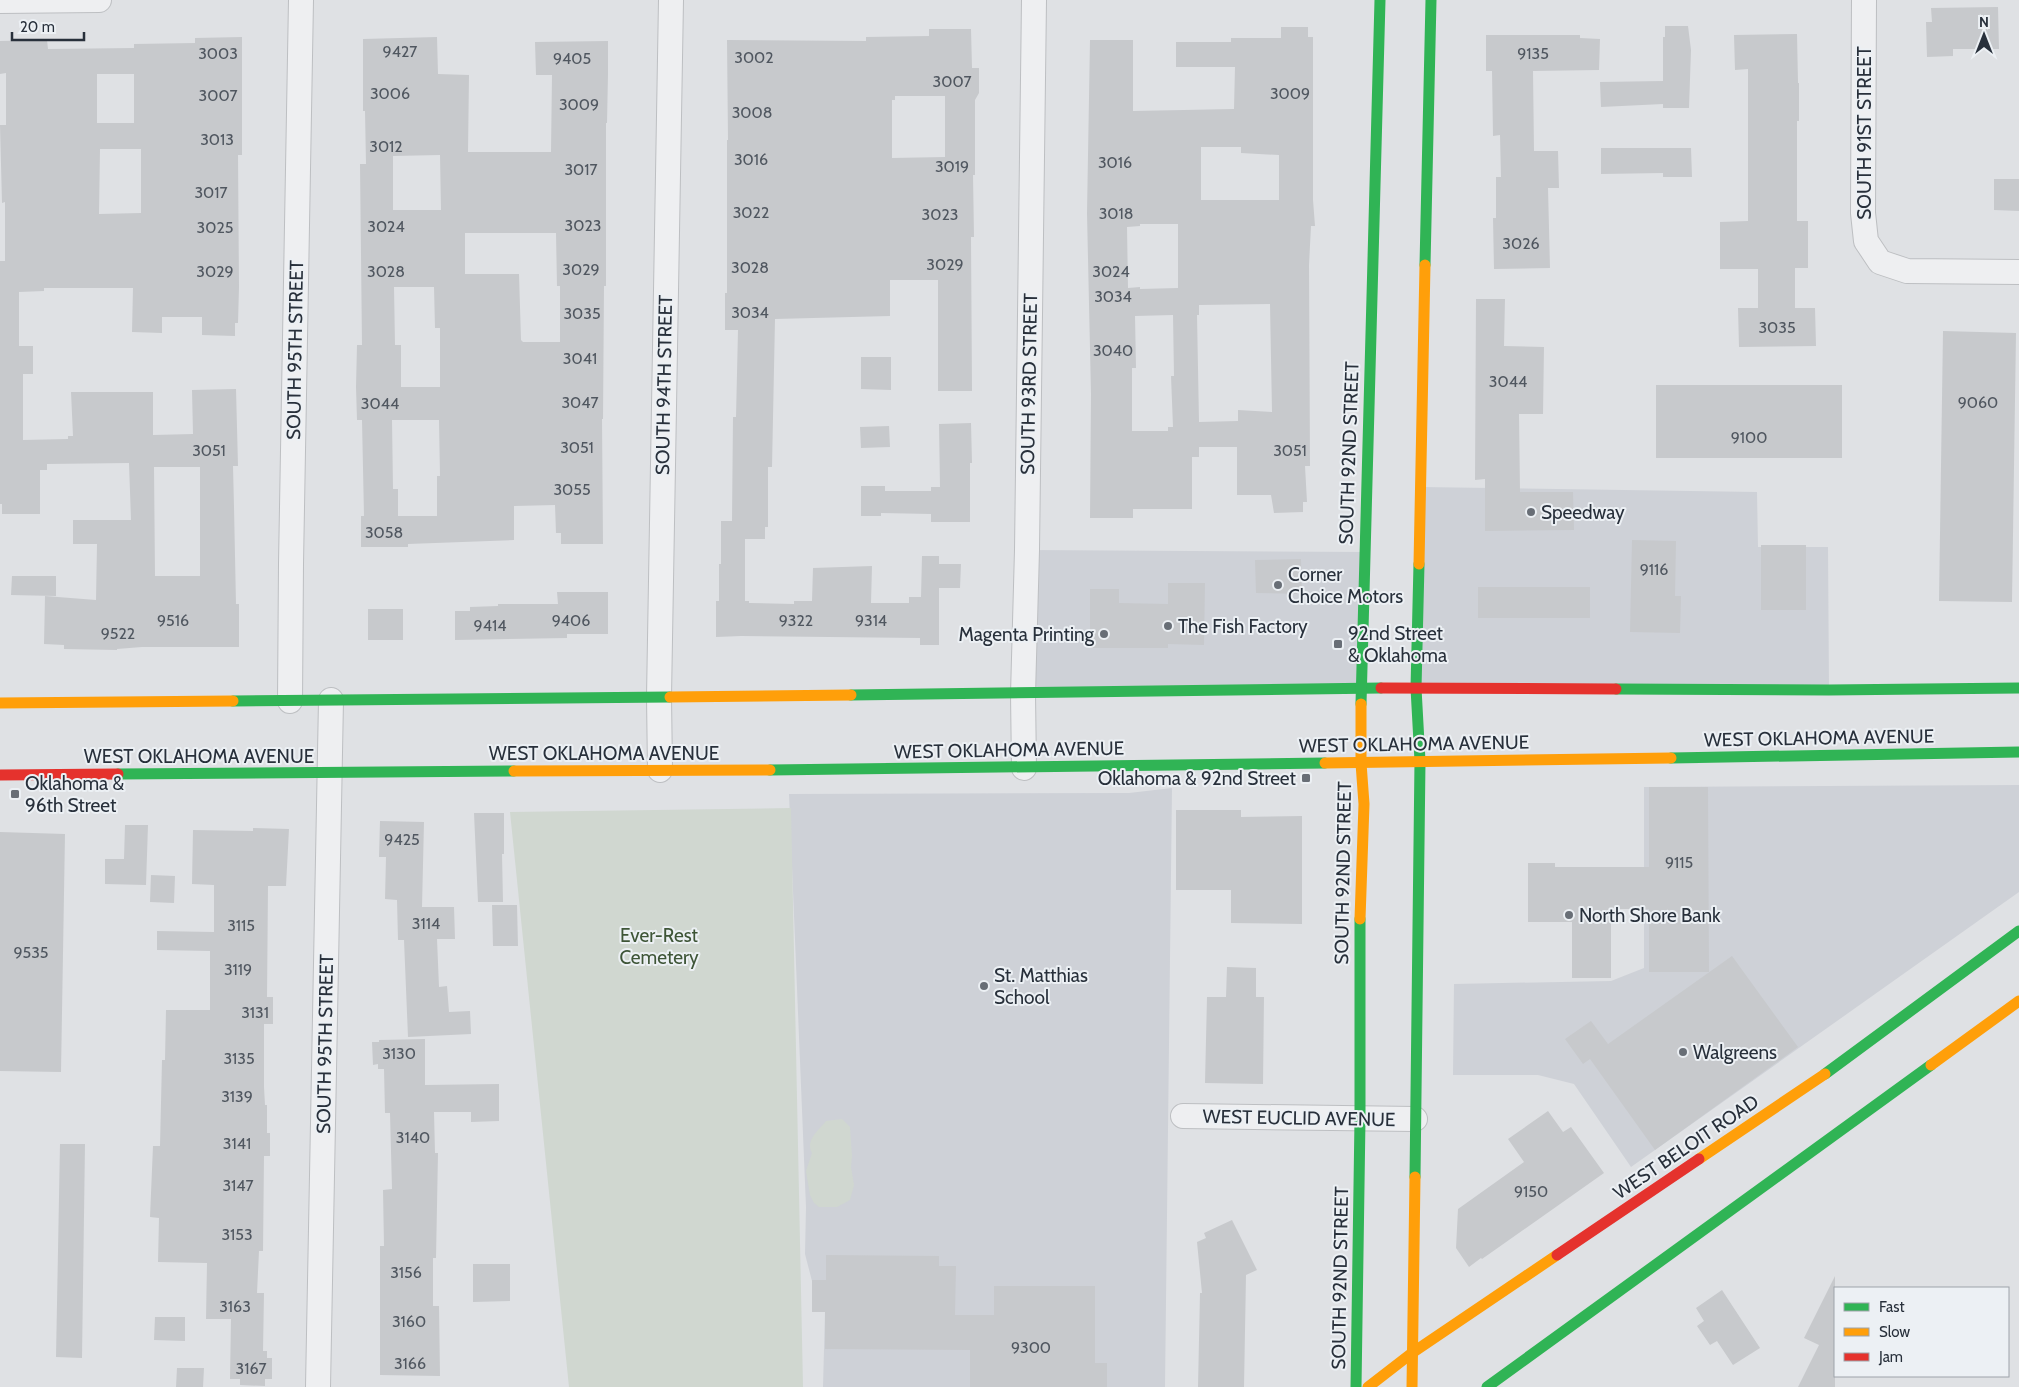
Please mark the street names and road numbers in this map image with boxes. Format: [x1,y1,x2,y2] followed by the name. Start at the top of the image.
[1853,46,1876,220] street label: SOUTH 91ST STREET
[282,260,308,440] street label: SOUTH 95TH STREET
[1016,293,1042,475] street label: SOUTH 93RD STREET
[651,295,677,475] street label: SOUTH 94TH STREET
[1334,361,1364,545] street label: SOUTH 92ND STREET
[1704,724,1934,752] street label: WEST OKLAHOMA AVENUE
[1299,730,1529,758] street label: WEST OKLAHOMA AVENUE
[894,736,1124,764] street label: WEST OKLAHOMA AVENUE
[489,742,719,765] street label: WEST OKLAHOMA AVENUE
[84,745,314,768] street label: WEST OKLAHOMA AVENUE
[1330,781,1356,965] street label: SOUTH 92ND STREET
[312,954,338,1134] street label: SOUTH 95TH STREET
[1609,1090,1763,1204] street label: WEST BELOIT ROAD
[1202,1105,1396,1131] street label: WEST EUCLID AVENUE
[1327,1186,1353,1370] street label: SOUTH 92ND STREET

